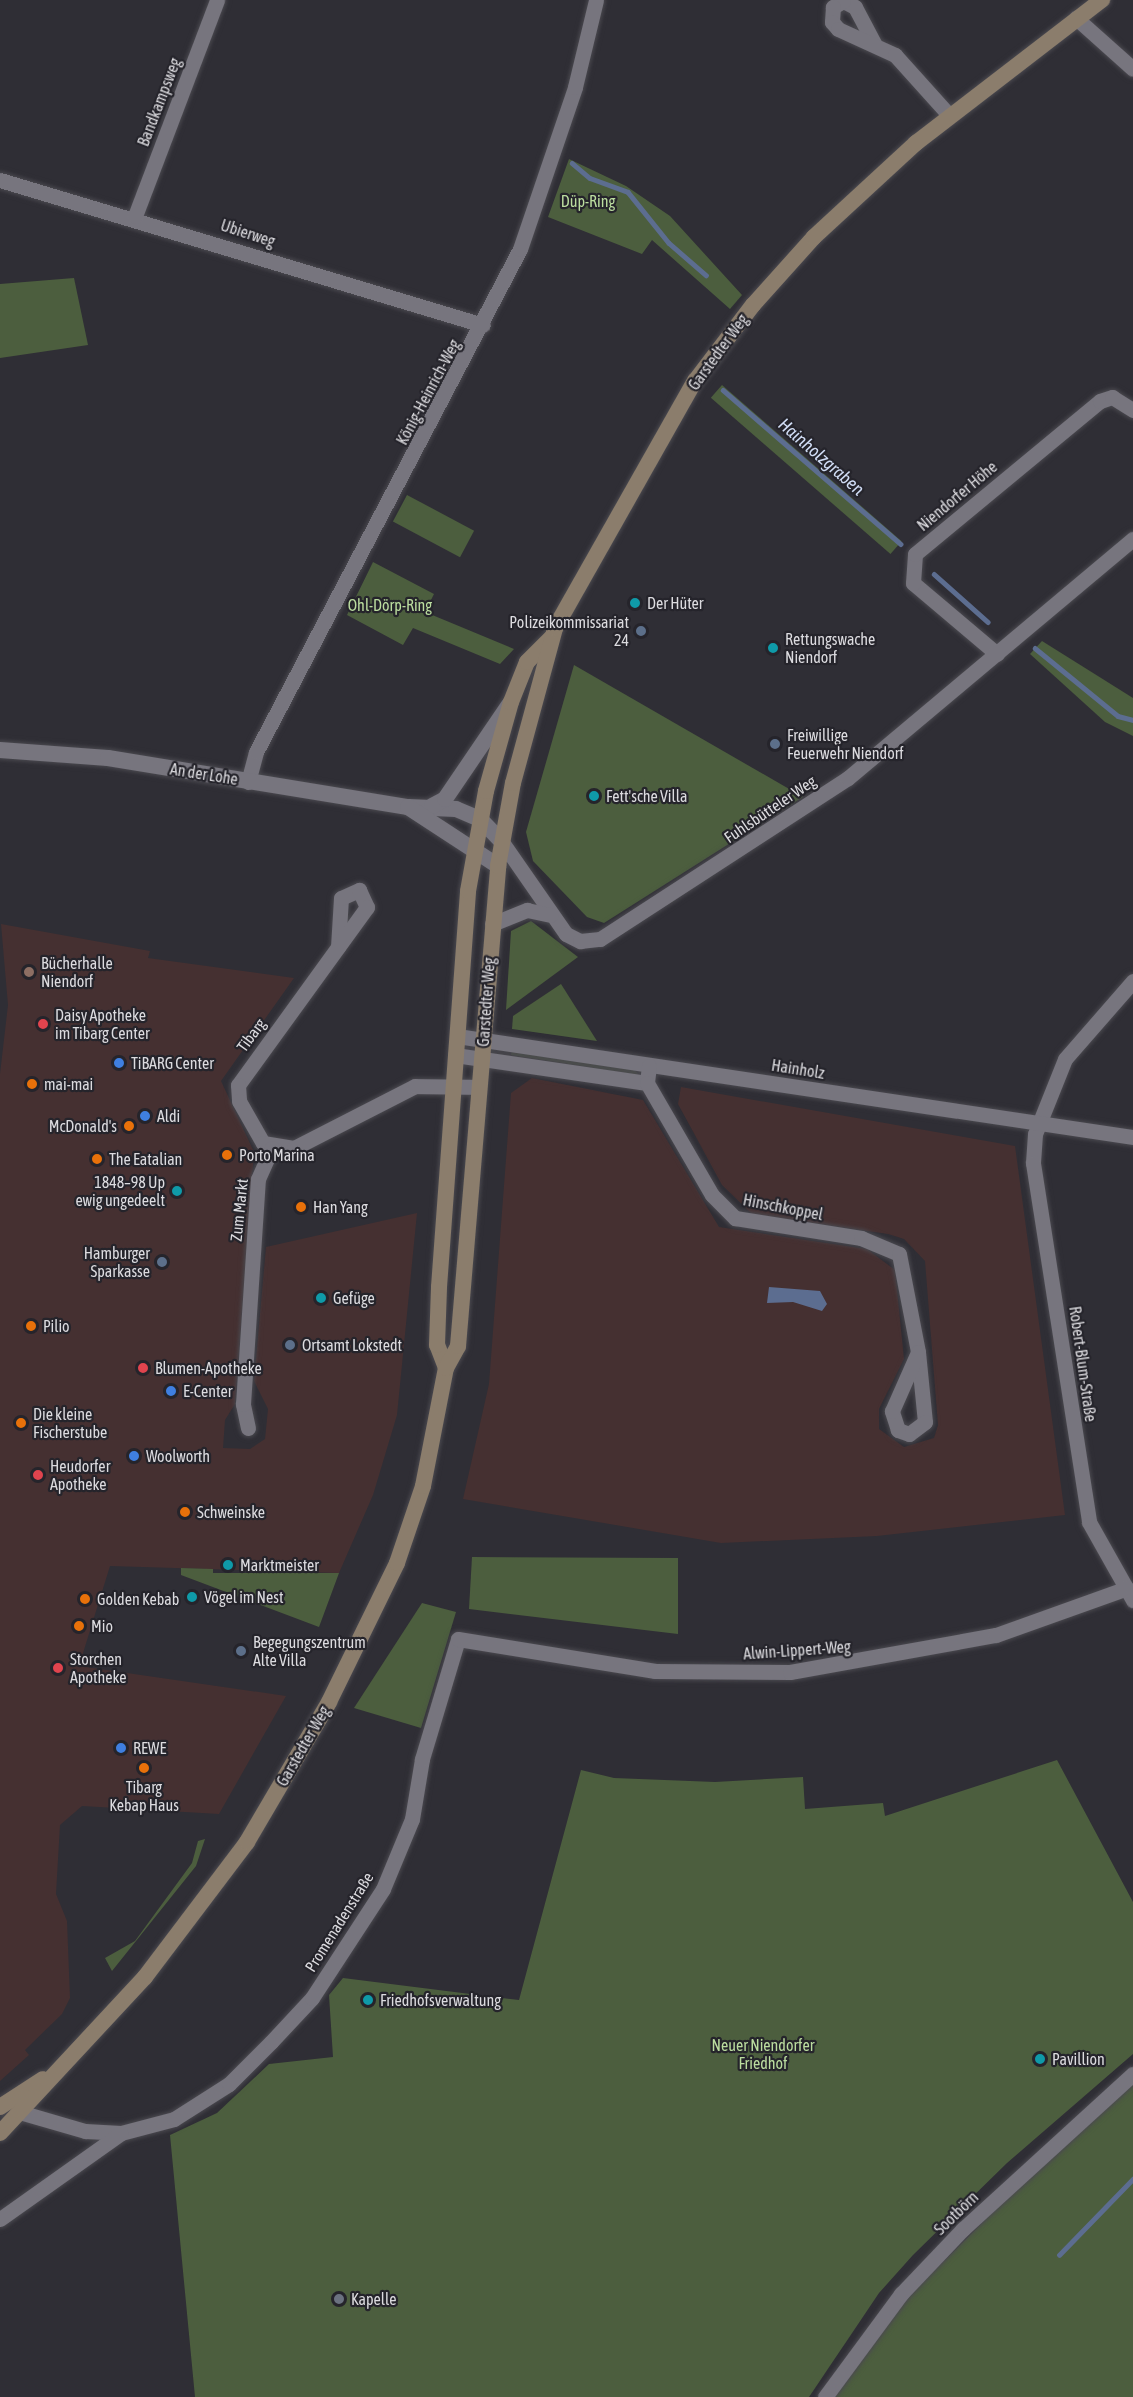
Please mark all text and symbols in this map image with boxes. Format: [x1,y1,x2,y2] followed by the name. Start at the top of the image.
[133,55,185,149] street label: Bandkampsweg
[561,191,615,211] park label: Düp-Ring
[218,215,278,251] street label: Ubierweg
[684,310,752,394] street label: Garstedter Weg
[392,336,464,448] street label: König-Heinrich-Weg
[774,414,868,500] water label: Hainholzgraben
[913,457,1001,535] street label: Niendorfer Höhe
[647,593,704,613] place label: Der Hüter
[348,595,432,615] park label: Ohl-Dörp-Ring
[628,596,642,610] marker: Der Hüter
[509,612,629,650] place label: Polizeikommissariat 24
[634,624,648,638] marker: Polizeikommissariat 24
[785,629,875,667] place label: Rettungswache Niendorf
[766,641,780,655] marker: Rettungswache Niendorf
[787,725,904,763] place label: Freiwillige Feuerwehr Niendorf
[768,737,782,751] marker: Freiwillige Feuerwehr Niendorf
[169,759,239,789] street label: An der Lohe
[720,771,820,847] street label: Fuhlsbütteler Weg
[606,786,687,806] place label: Fett'sche Villa
[587,789,601,803] marker: Fett'sche Villa
[41,953,113,991] place label: Bücherhalle Niendorf
[473,957,499,1047] street label: Garstedter Weg
[22,965,36,979] marker: Bücherhalle Niendorf
[55,1005,150,1043] place label: Daisy Apotheke im Tibarg Center
[232,1015,270,1055] street label: Tibarg
[36,1017,50,1031] marker: Daisy Apotheke im Tibarg Center
[131,1053,214,1073] place label: TiBARG Center
[770,1055,826,1083] street label: Hainholz
[112,1056,126,1070] marker: TiBARG Center
[44,1074,93,1094] place label: mai-mai
[25,1077,39,1091] marker: mai-mai
[157,1106,180,1126] place label: Aldi
[138,1109,152,1123] marker: Aldi
[49,1116,117,1136] place label: McDonald's
[122,1119,136,1133] marker: McDonald's
[239,1145,315,1165] place label: Porto Marina
[220,1148,234,1162] marker: Porto Marina
[109,1149,182,1169] place label: The Eatalian
[90,1152,104,1166] marker: The Eatalian
[75,1172,165,1210] place label: 1848–98 Up ewig ungedeelt
[226,1178,252,1242] street label: Zum Markt
[170,1184,184,1198] marker: 1848–98 Up ewig ungedeelt
[741,1190,825,1224] street label: Hinschkoppel
[313,1197,368,1217] place label: Han Yang
[294,1200,308,1214] marker: Han Yang
[84,1243,150,1281] place label: Hamburger Sparkasse
[155,1255,169,1269] marker: Hamburger Sparkasse
[333,1288,375,1308] place label: Gefüge
[314,1291,328,1305] marker: Gefüge
[1065,1305,1101,1423] street label: Robert-Blum-Straße
[43,1316,70,1336] place label: Pilio
[24,1319,38,1333] marker: Pilio
[302,1335,402,1355] place label: Ortsamt Lokstedt
[283,1338,297,1352] marker: Ortsamt Lokstedt
[155,1358,262,1378] place label: Blumen-Apotheke
[136,1361,150,1375] marker: Blumen-Apotheke
[183,1381,232,1401] place label: E-Center
[164,1384,178,1398] marker: E-Center
[33,1404,107,1442] place label: Die kleine Fischerstube
[14,1416,28,1430] marker: Die kleine Fischerstube
[146,1446,210,1466] place label: Woolworth
[127,1449,141,1463] marker: Woolworth
[50,1456,110,1494] place label: Heudorfer Apotheke
[31,1468,45,1482] marker: Heudorfer Apotheke
[197,1502,265,1522] place label: Schweinske
[178,1505,192,1519] marker: Schweinske
[240,1555,319,1575] place label: Marktmeister
[221,1558,235,1572] marker: Marktmeister
[204,1587,283,1607] place label: Vögel im Nest
[97,1589,179,1609] place label: Golden Kebab
[185,1590,199,1604] marker: Vögel im Nest
[78,1592,92,1606] marker: Golden Kebab
[91,1616,113,1636] place label: Mio
[72,1619,86,1633] marker: Mio
[253,1632,366,1670] place label: Begegungszentrum Alte Villa
[743,1637,851,1663] street label: Alwin-Lippert-Weg
[234,1644,248,1658] marker: Begegungszentrum Alte Villa
[70,1649,127,1687] place label: Storchen Apotheke
[51,1661,65,1675] marker: Storchen Apotheke
[272,1702,334,1790] street label: Garstedter Weg
[133,1738,166,1758] place label: REWE
[114,1741,128,1755] marker: REWE
[137,1761,151,1775] marker: Tibarg Kebap Haus
[109,1777,179,1815] place label: Tibarg Kebap Haus
[301,1869,377,1975] street label: Promenadenstraße
[380,1990,501,2010] place label: Friedhofsverwaltung
[361,1993,375,2007] marker: Friedhofsverwaltung
[712,2035,814,2073] park label: Neuer Niendorfer Friedhof
[1052,2049,1105,2069] place label: Pavillion
[1033,2052,1047,2066] marker: Pavillion
[930,2187,982,2239] street label: Sootbörn
[351,2289,396,2309] place label: Kapelle
[332,2292,346,2306] marker: Kapelle

